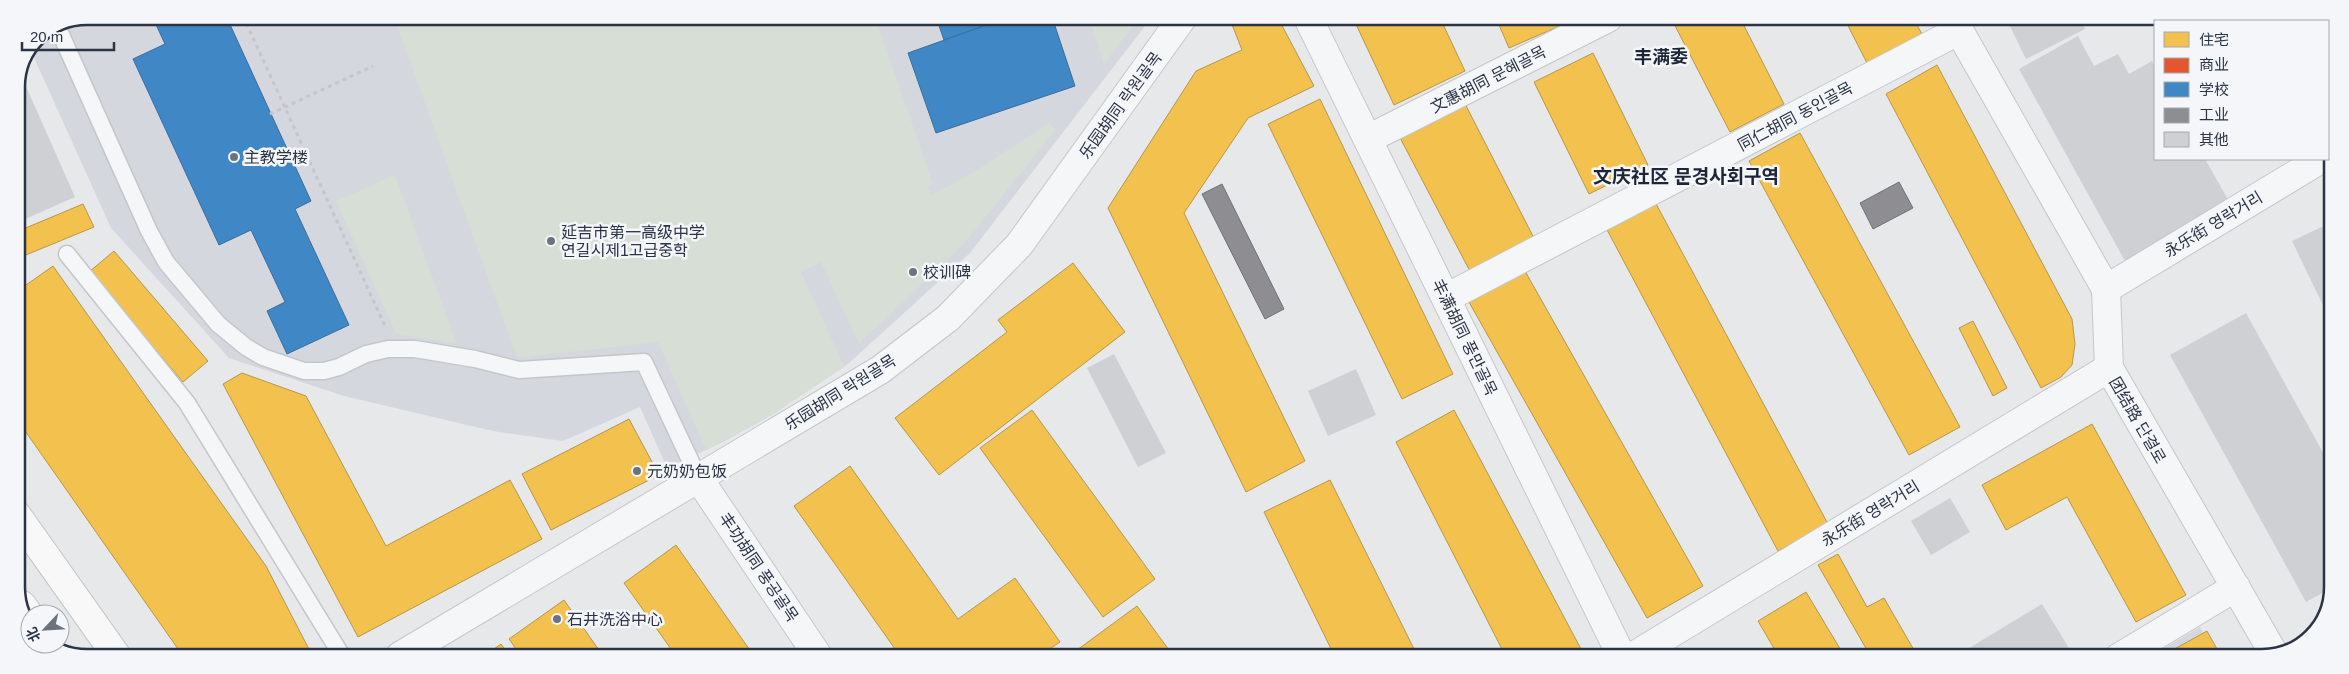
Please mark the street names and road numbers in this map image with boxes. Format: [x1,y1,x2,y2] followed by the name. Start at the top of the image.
[1428,43,1549,116] street label: 文惠胡同 문혜골목
[1076,49,1165,162] street label: 乐园胡同 락원골목
[1735,79,1856,154] street label: 同仁胡同 동인골목
[2161,188,2265,260] street label: 永乐街 영락거리
[1429,276,1500,398] street label: 丰满胡同 풍만골목
[782,351,899,433] street label: 乐园胡同 락원골목
[2106,374,2169,467] street label: 团结路 단결로
[1818,477,1922,549] street label: 永乐街 영락거리
[716,510,801,625] street label: 丰功胡同 풍공골목

